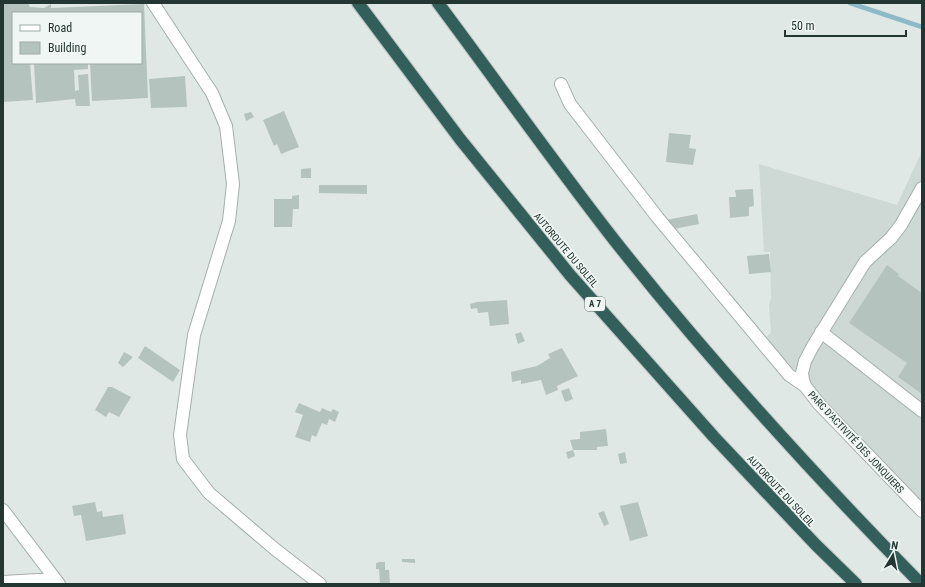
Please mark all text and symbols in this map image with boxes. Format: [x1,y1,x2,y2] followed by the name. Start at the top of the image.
[12,12,142,64] legend
[785,12,906,38] scale bar
[791,19,815,33] text: 50 m
[48,21,72,35] text: Road
[48,41,86,55] text: Building
[532,211,600,290] street label: AUTOROUTE DU SOLEIL
[585,297,605,311] road number: A 7
[806,388,907,495] street label: PARC D'ACTIVITÉ DES JONQUIERS
[745,453,817,529] street label: AUTOROUTE DU SOLEIL
[873,535,913,575] north arrow
[890,539,899,553] text: N

